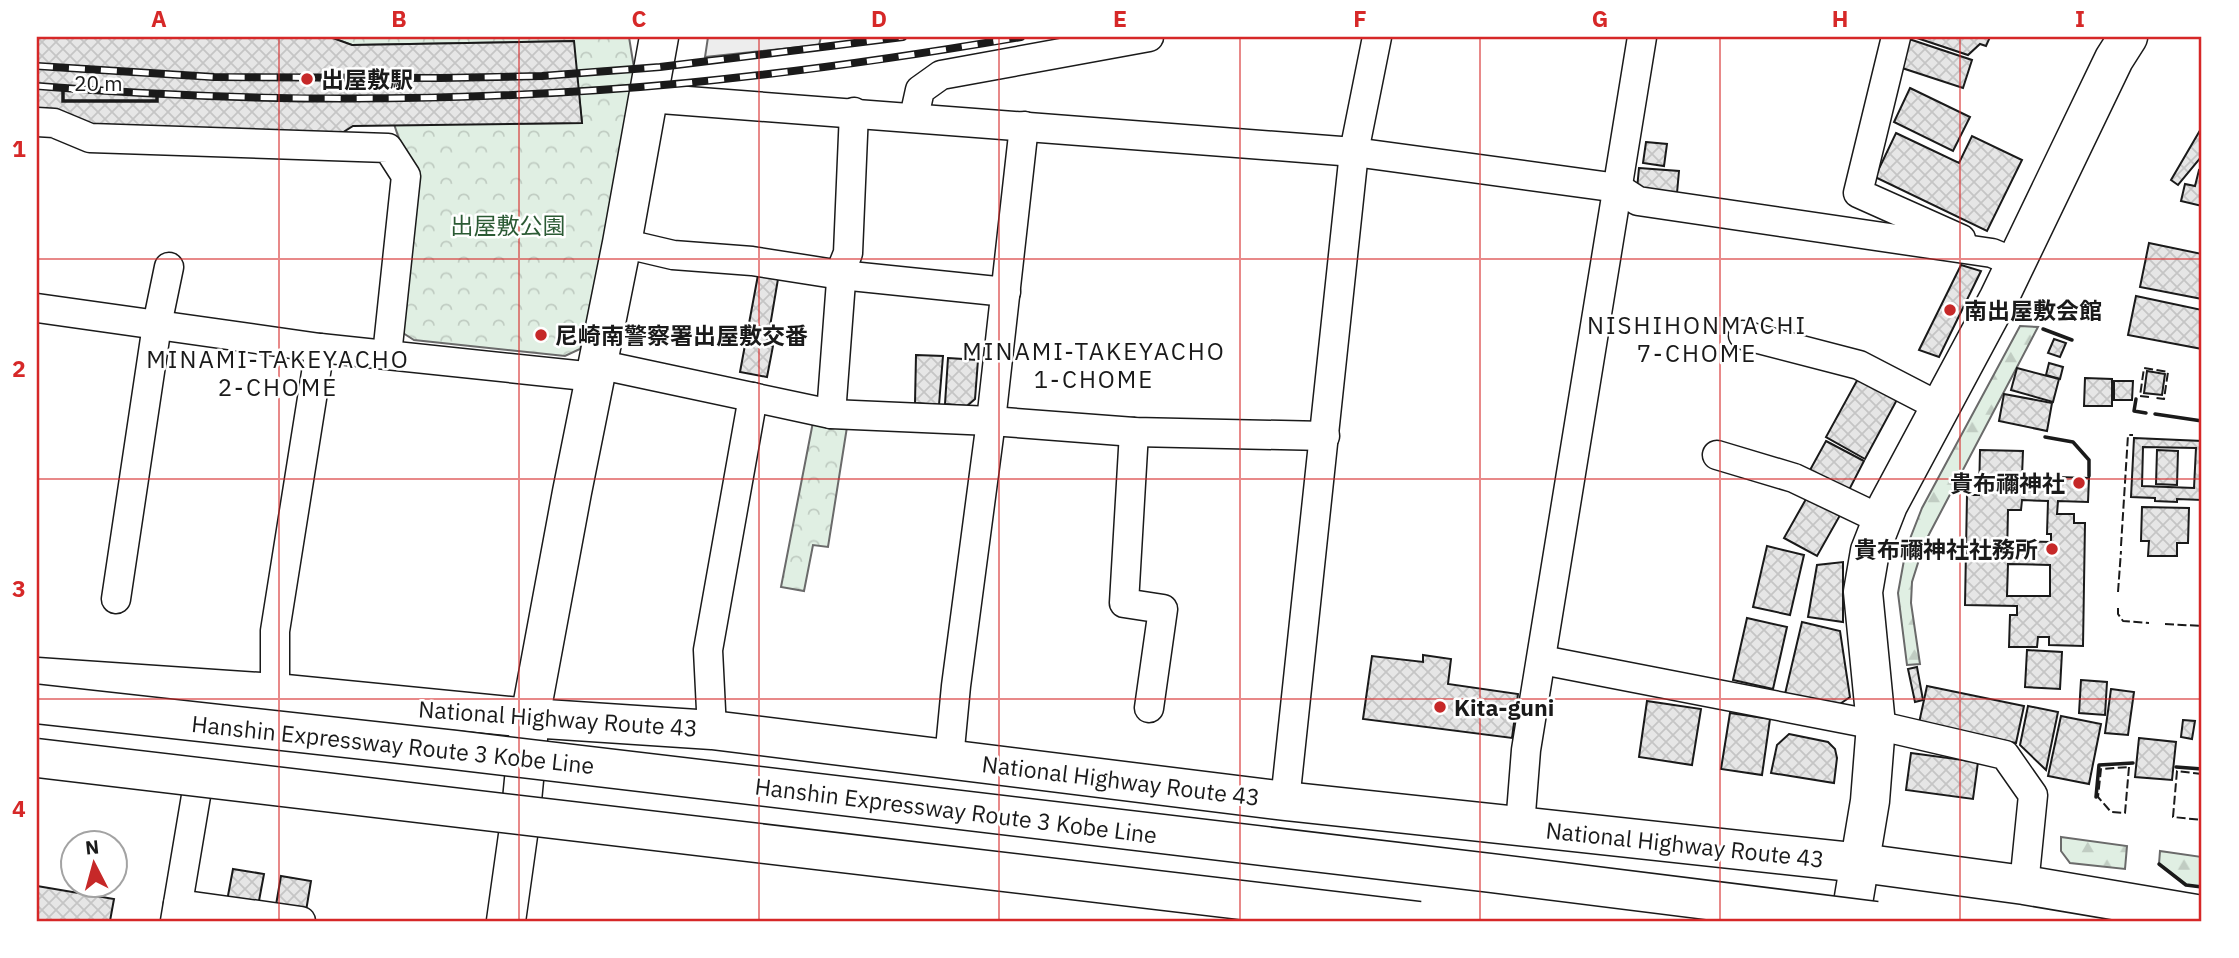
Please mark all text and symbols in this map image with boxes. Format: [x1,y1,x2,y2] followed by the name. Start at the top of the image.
[151,3,167,33] text: A
[391,3,407,33] text: B
[632,3,647,33] text: C
[871,3,887,33] text: D
[1113,3,1127,33] text: E
[1353,3,1367,33] text: F
[1592,3,1608,33] text: G
[1832,3,1848,33] text: H
[2075,3,2085,33] text: I
[63,60,158,104] scale bar
[321,64,413,94] place label: 出屋敷駅
[74,69,123,97] text: 20 m
[299,71,315,87] marker: 出屋敷駅
[12,133,26,163] text: 1
[451,210,566,240] park label: 出屋敷公園
[1964,295,2102,325] place label: 南出屋敷会館
[1942,302,1958,318] marker: 南出屋敷会館
[1587,309,1807,369] district label: NISHIHONMACHI 7-CHOME
[555,320,808,350] place label: 尼崎南警察署出屋敷交番
[533,327,549,343] marker: 尼崎南警察署出屋敷交番
[962,335,1226,395] district label: MINAMI-TAKEYACHO 1-CHOME
[146,343,410,403] district label: MINAMI-TAKEYACHO 2-CHOME
[12,353,26,383] text: 2
[1950,468,2065,498] place label: 貴布禰神社
[2071,475,2087,491] marker: 貴布禰神社
[1854,534,2038,564] place label: 貴布禰神社社務所
[2044,541,2060,557] marker: 貴布禰神社社務所
[12,573,26,603] text: 3
[1454,692,1554,722] place label: Kita-guni
[417,693,699,743] street label: National Highway Route 43
[1432,699,1448,715] marker: Kita-guni
[190,708,596,780] street label: Hanshin Expressway Route 3 Kobe Line
[980,748,1262,812] street label: National Highway Route 43
[753,770,1159,850] street label: Hanshin Expressway Route 3 Kobe Line
[12,793,26,823] text: 4
[1544,814,1826,874] street label: National Highway Route 43
[60,828,130,898] north arrow
[84,834,100,860] text: N

